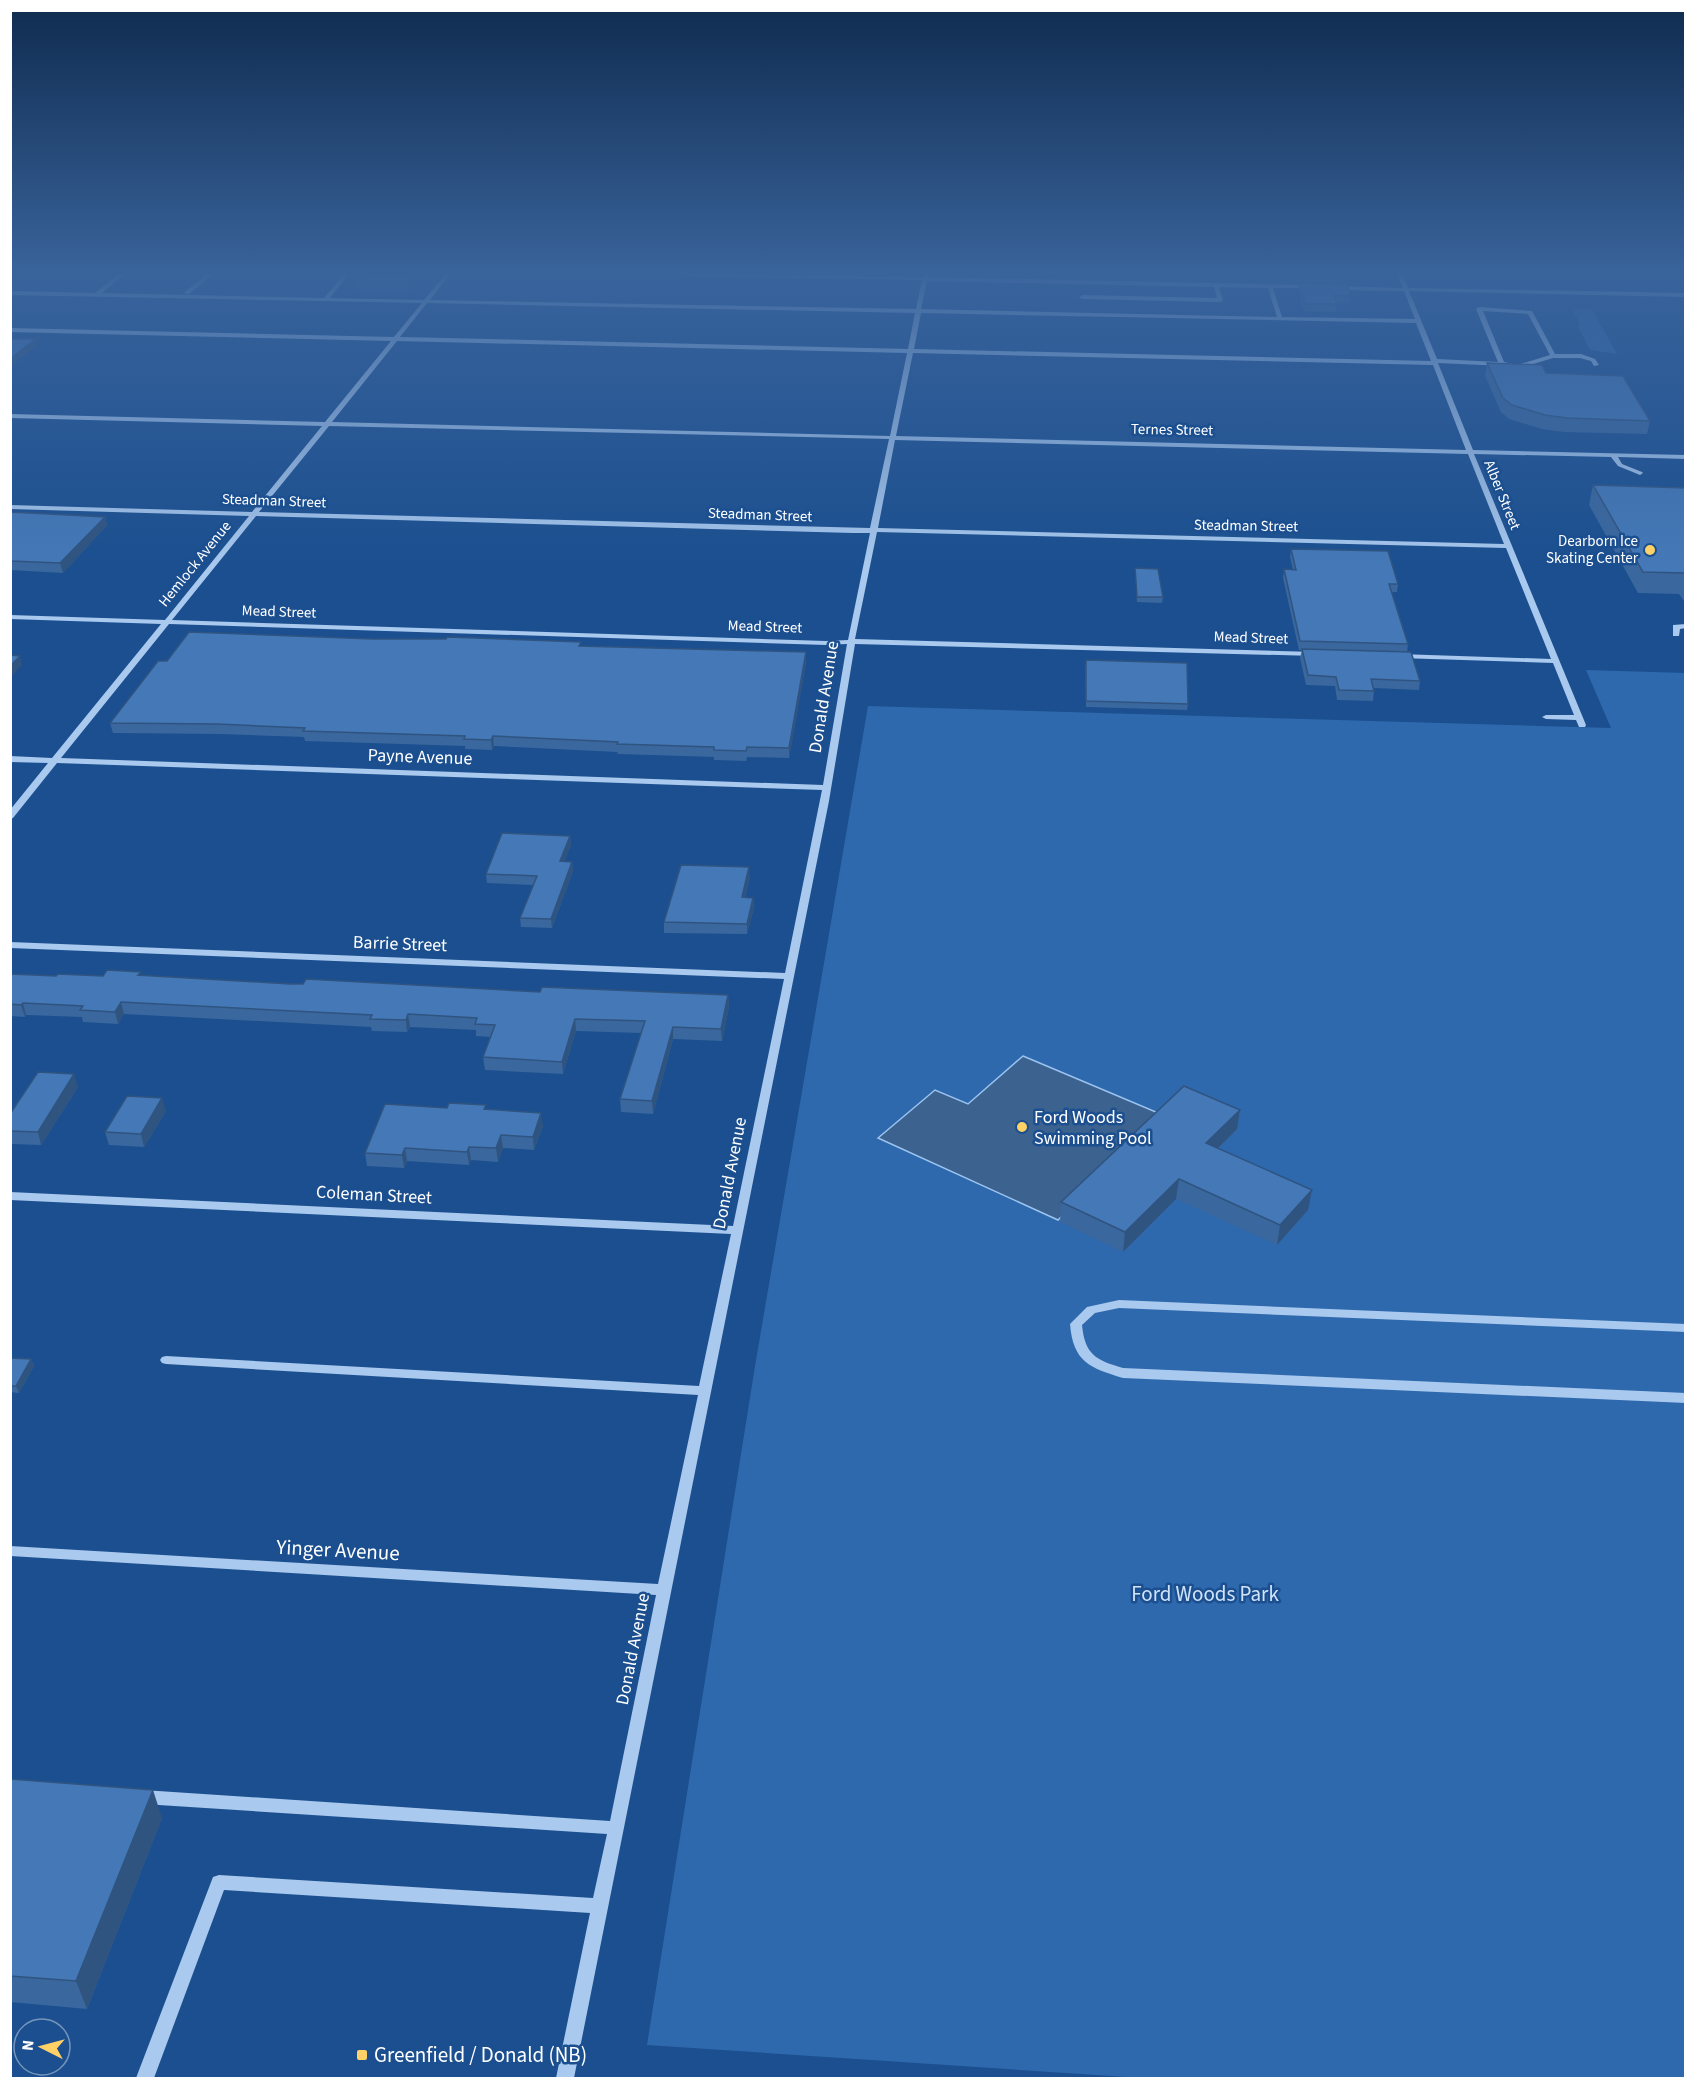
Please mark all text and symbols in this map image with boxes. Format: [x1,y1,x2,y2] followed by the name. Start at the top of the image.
[1131,419,1213,441] street label: Ternes Street
[1478,457,1526,533] street label: Alber Street
[221,489,327,513] street label: Steadman Street
[707,503,813,527] street label: Steadman Street
[1194,515,1298,537] street label: Steadman Street
[154,517,236,611] street label: Hemlock Avenue
[1546,531,1639,569] place label: Dearborn Ice Skating Center
[1643,543,1657,557] marker: Dearborn Ice Skating Center
[241,600,317,624] street label: Mead Street
[727,615,803,639] street label: Mead Street
[1213,626,1289,650] street label: Mead Street
[803,639,845,755] street label: Donald Avenue
[367,743,473,771] street label: Payne Avenue
[352,930,448,958] street label: Barrie Street
[1034,1105,1152,1151] place label: Ford Woods Swimming Pool
[707,1115,753,1231] street label: Donald Avenue
[1015,1120,1029,1134] marker: Ford Woods Swimming Pool
[315,1179,433,1211] street label: Coleman Street
[275,1532,400,1568] street label: Yinger Avenue
[1131,1579,1279,1609] park label: Ford Woods Park
[610,1591,656,1707] street label: Donald Avenue
[12,2017,72,2077] north arrow
[17,2039,40,2052] text: N
[374,2040,587,2070] place label: Greenfield / Donald (NB)
[355,2048,369,2062] marker: Greenfield / Donald (NB)

